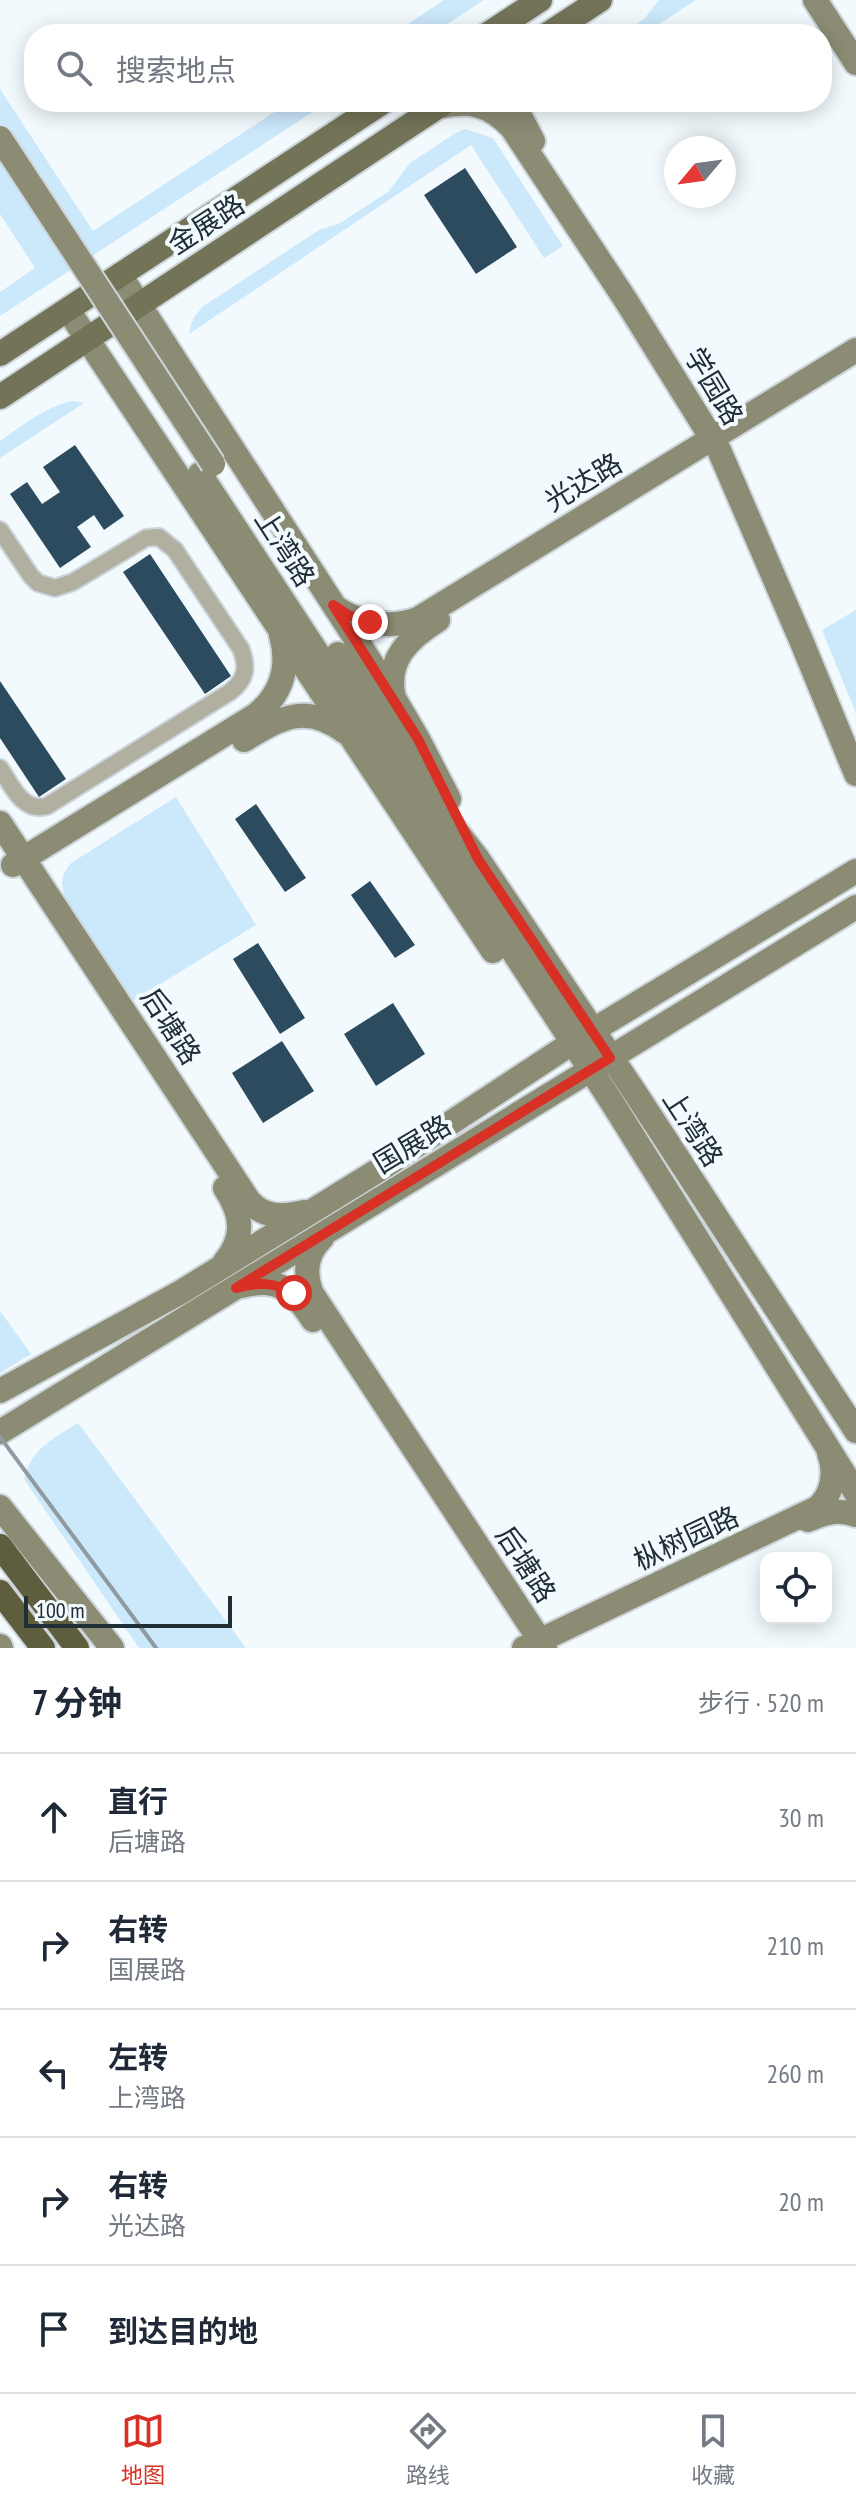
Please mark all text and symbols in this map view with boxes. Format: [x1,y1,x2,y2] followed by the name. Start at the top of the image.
[24,24,832,112] search box
[52,46,96,90] icon: search
[116,50,236,89] text: 搜索地点
[664,136,736,208] north arrow
[160,185,251,262] street label: 金展路
[677,340,752,431] street label: 学园路
[537,444,628,519] street label: 光达路
[247,502,324,593] street label: 上湾路
[352,604,388,640] route end
[133,980,210,1071] street label: 后塘路
[655,1082,732,1173] street label: 上湾路
[366,1106,457,1181] street label: 国展路
[276,1275,312,1311] route start
[627,1497,744,1578] street label: 枞树园路
[488,1518,565,1609] street label: 后塘路
[760,1552,832,1624] map controls
[760,1552,832,1624] button: locate
[24,1592,232,1628] scale bar
[36,1596,85,1624] text: 100 m
[32,1680,122,1724] text: 7 分钟
[698,1686,824,1719] text: 步行 · 520 m
[108,1781,168,1820] text: 直行
[32,1795,76,1839] icon: ahead
[778,1801,824,1834] text: 30 m
[108,1825,186,1858] text: 后塘路
[108,1909,168,1948] text: 右转
[32,1923,76,1967] icon: right
[766,1929,824,1962] text: 210 m
[108,1953,186,1986] text: 国展路
[108,2037,168,2076] text: 左转
[32,2051,76,2095] icon: left
[766,2057,824,2090] text: 260 m
[108,2081,186,2114] text: 上湾路
[108,2165,168,2204] text: 右转
[32,2179,76,2223] icon: right
[778,2185,824,2218] text: 20 m
[108,2209,186,2242] text: 光达路
[32,2307,76,2351] icon: arrive
[108,2311,258,2350] text: 到达目的地
[121,2409,165,2489] tab: 地图
[406,2409,450,2489] tab: 路线
[691,2409,735,2489] tab: 收藏

